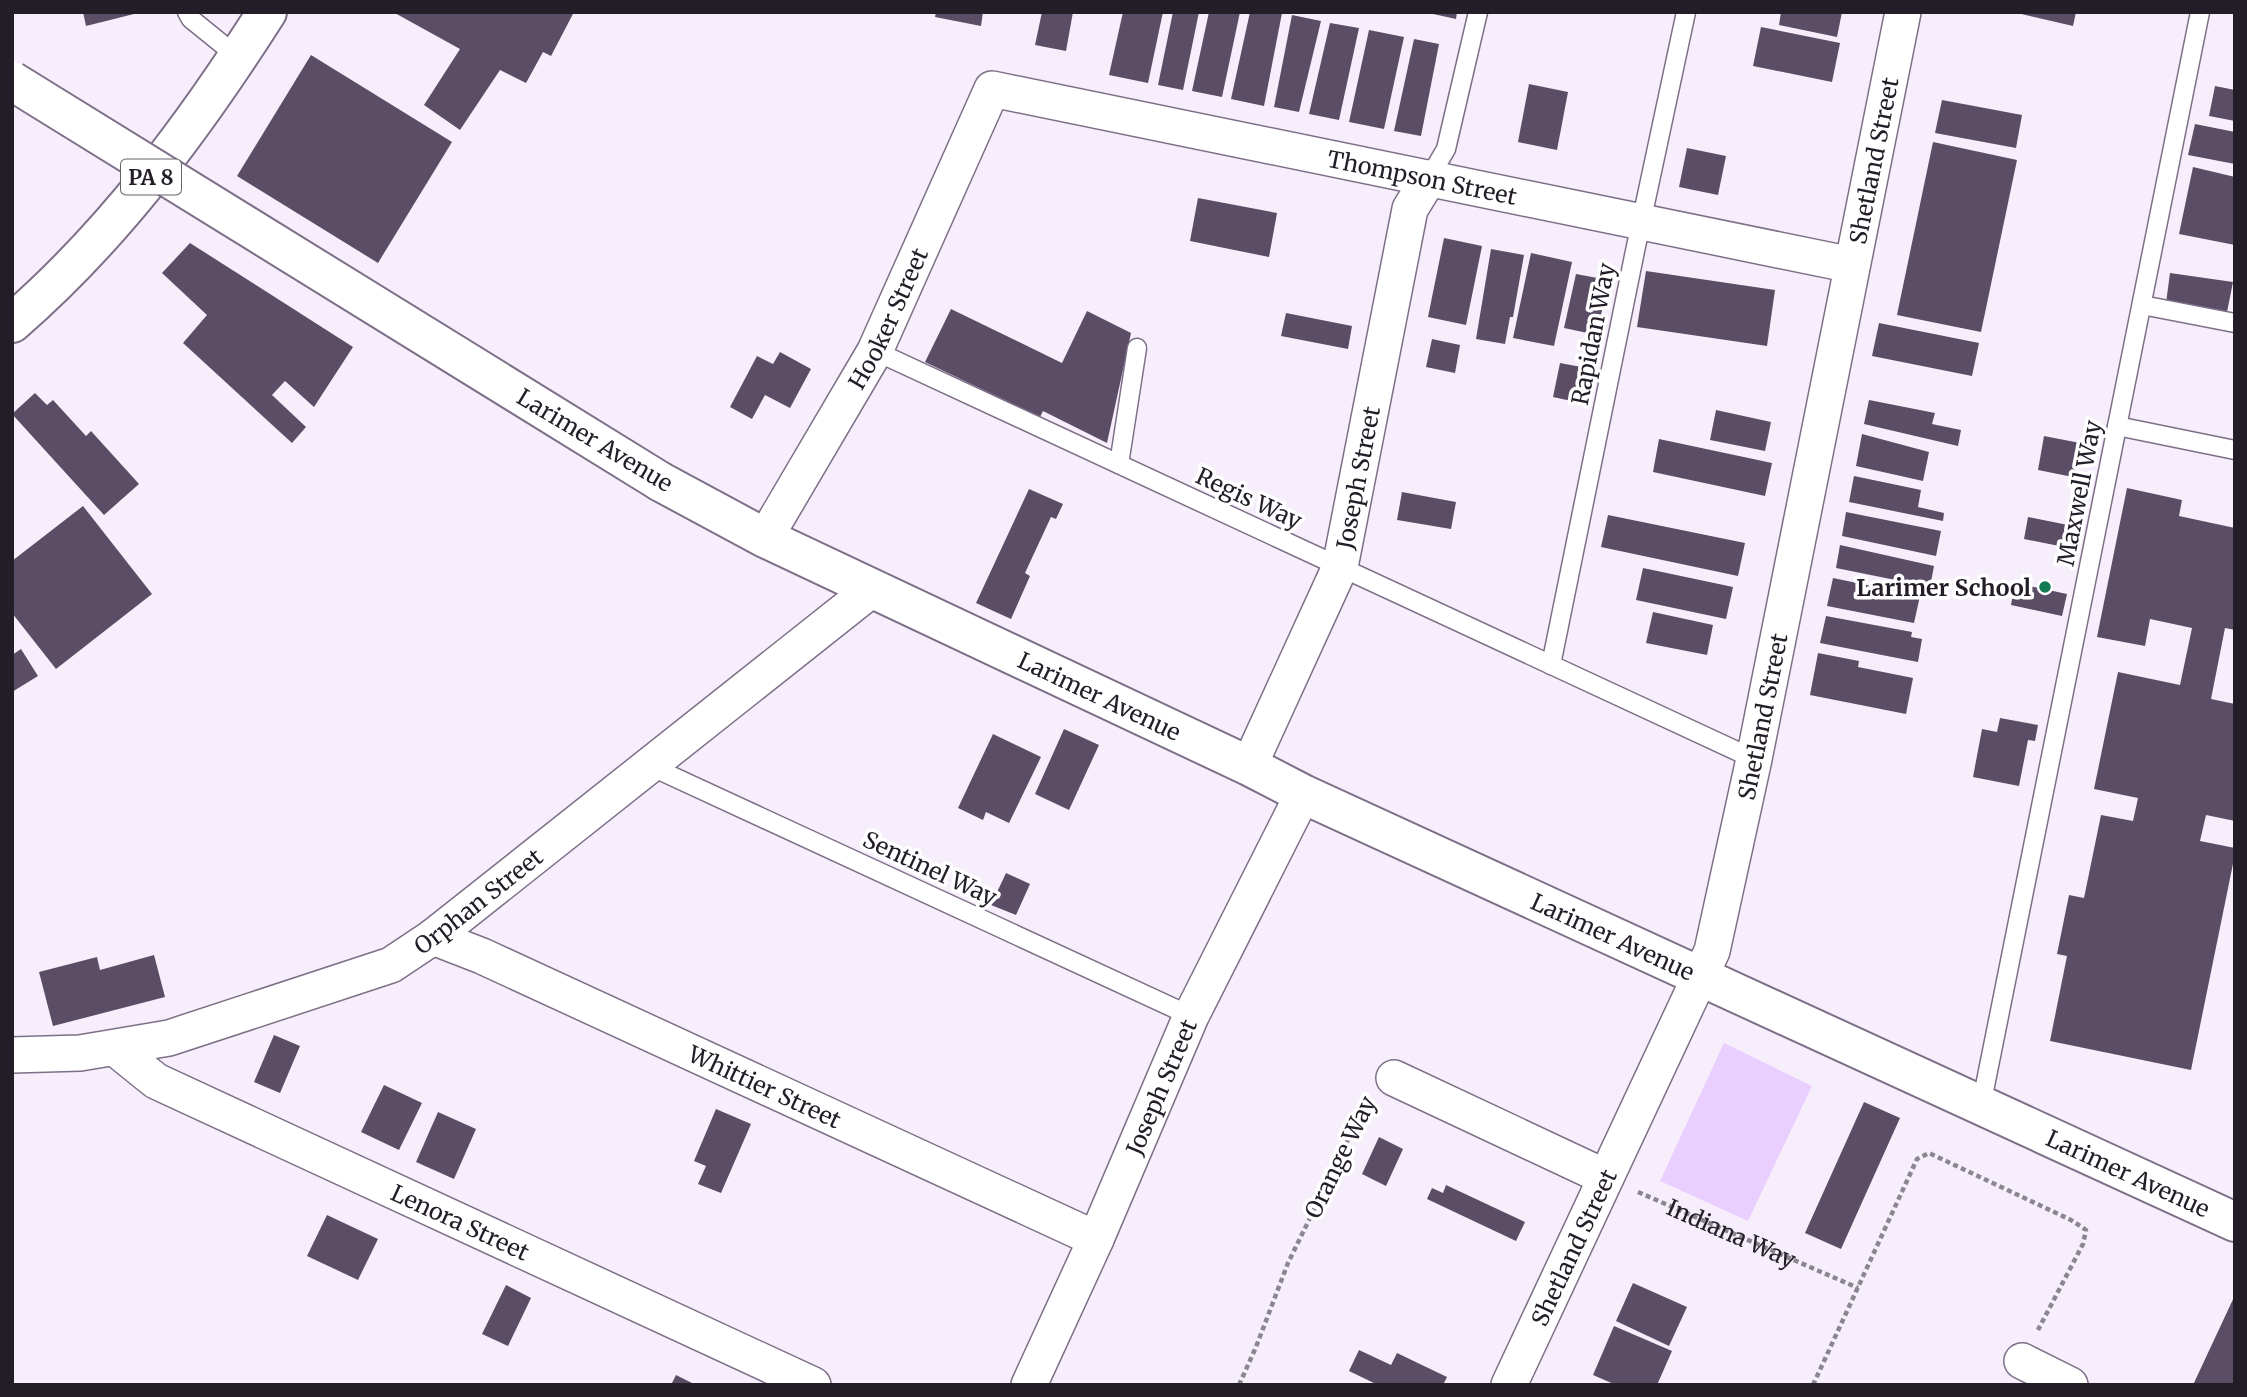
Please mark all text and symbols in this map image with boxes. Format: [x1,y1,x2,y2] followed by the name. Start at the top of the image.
[1843,74,1904,246] street label: Shetland Street
[1325,144,1519,211] street label: Thompson Street
[121,160,181,194] road number: PA 8
[841,243,934,394] street label: Hooker Street
[1565,260,1621,407] street label: Rapidan Way
[512,382,678,498] street label: Larimer Avenue
[1329,404,1386,552] street label: Joseph Street
[2051,417,2107,568] street label: Maxwell Way
[1191,461,1307,535] street label: Regis Way
[1856,573,2032,602] place label: Larimer School
[2037,579,2053,595] marker: Larimer School
[1731,631,1793,803] street label: Shetland Street
[1014,645,1186,746] street label: Larimer Avenue
[858,824,1002,912] street label: Sentinel Way
[408,842,548,960] street label: Orphan Street
[1527,886,1699,986] street label: Larimer Avenue
[1119,1014,1203,1160] street label: Joseph Street
[683,1038,846,1134] street label: Whittier Street
[1298,1091,1382,1223] street label: Orange Way
[2042,1123,2214,1223] street label: Larimer Avenue
[1524,1164,1622,1330] street label: Shetland Street
[387,1177,534,1266] street label: Lenora Street
[1663,1192,1801,1274] street label: Indiana Way

